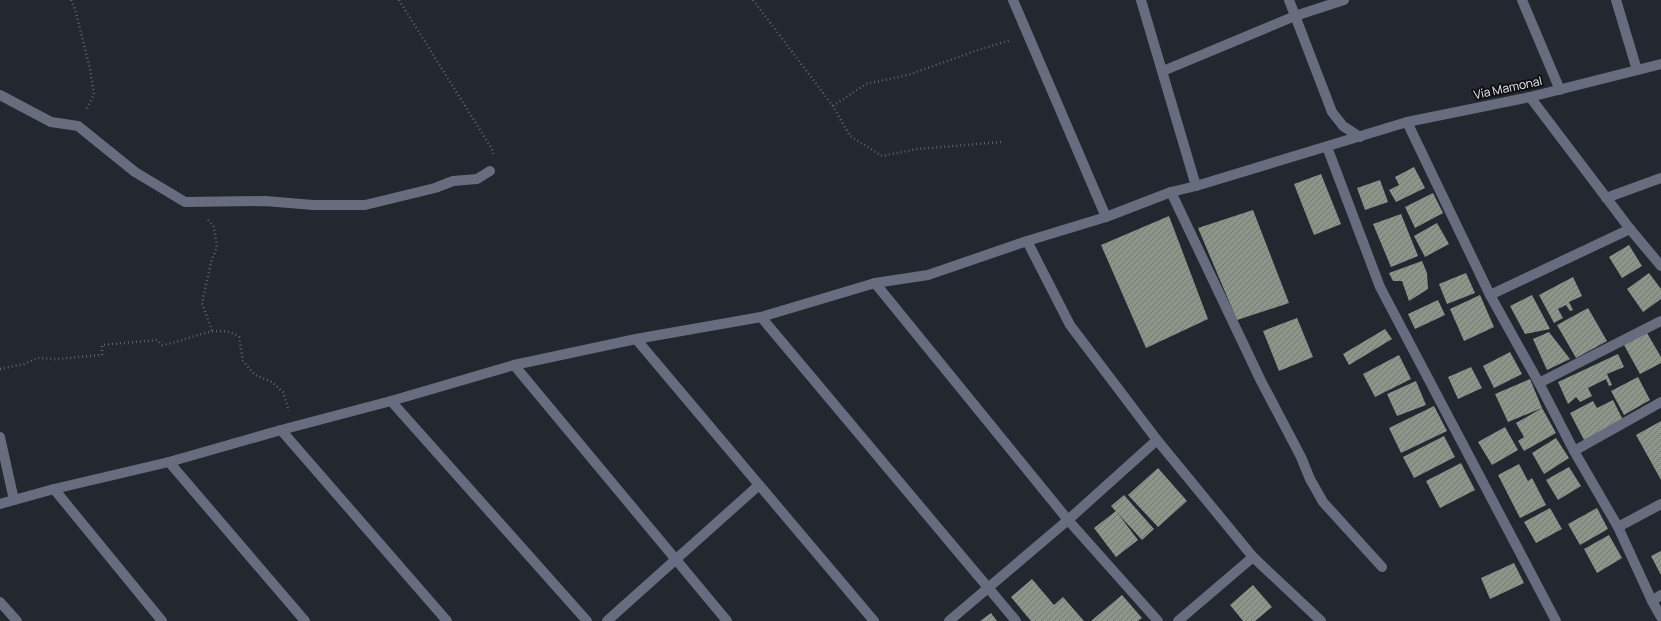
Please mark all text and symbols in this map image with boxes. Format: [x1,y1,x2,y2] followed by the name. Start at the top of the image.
[1472,72,1544,103] street label: Vía Mamonal

